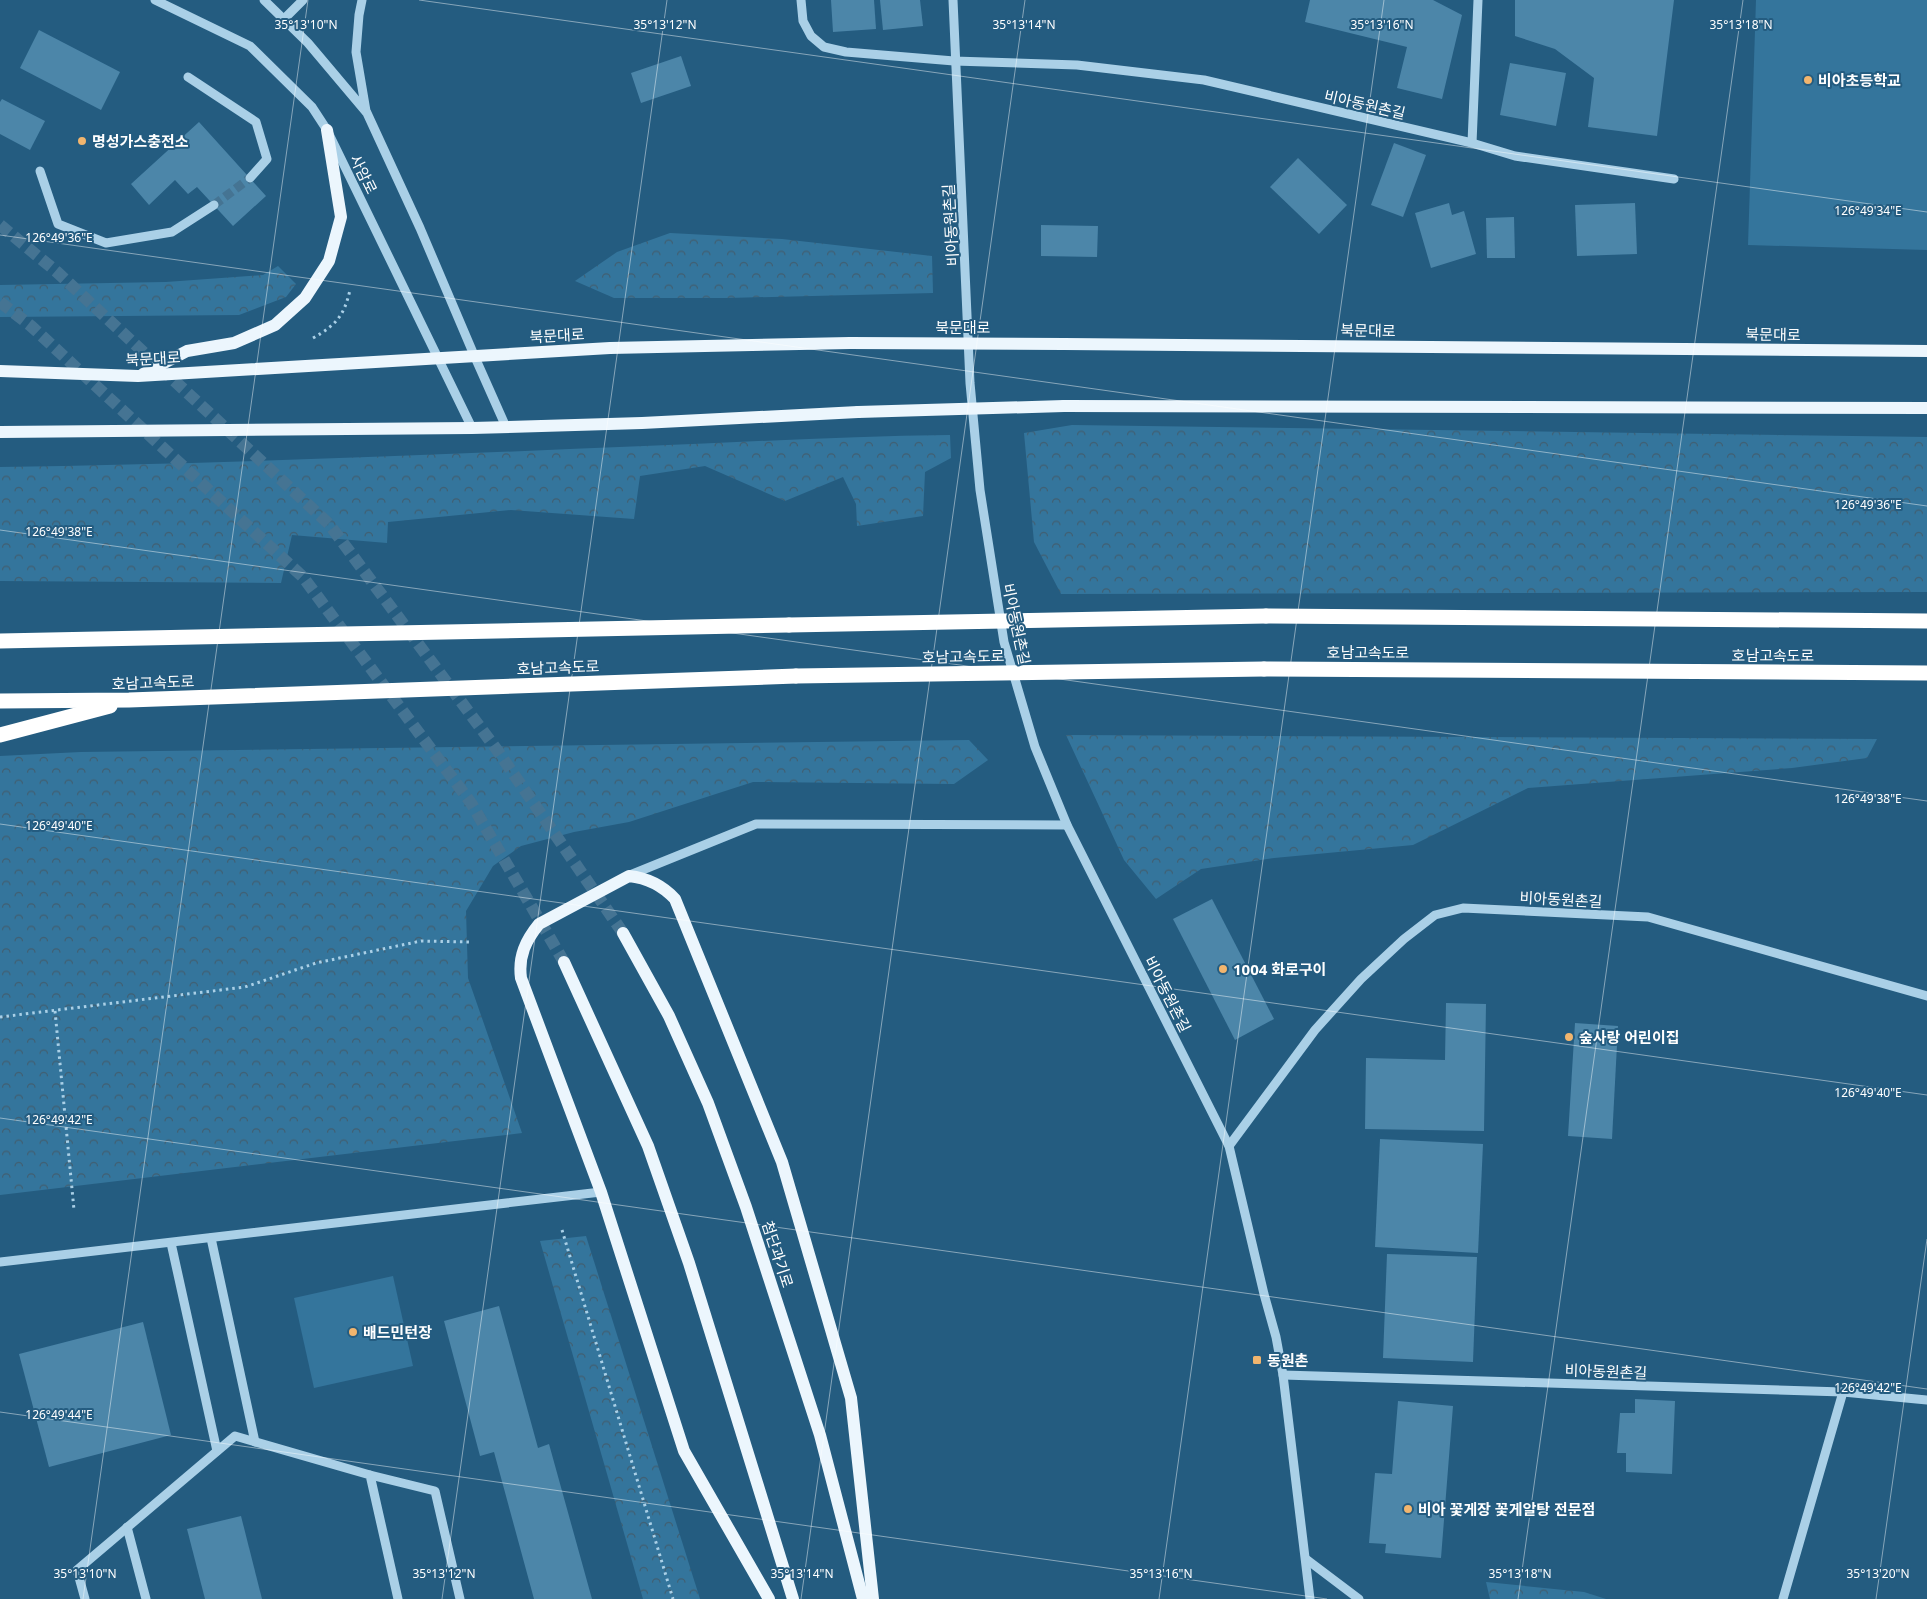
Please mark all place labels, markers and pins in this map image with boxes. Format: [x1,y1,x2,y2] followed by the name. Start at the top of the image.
[1818,70,1901,90] place label: 비아초등학교
[1802,74,1814,86] marker: 비아초등학교
[92,131,189,151] place label: 명성가스충전소
[76,135,88,147] marker: 명성가스충전소
[1233,959,1326,979] place label: 1004 화로구이
[1217,963,1229,975] marker: 1004 화로구이
[1579,1027,1680,1047] place label: 숲사랑 어린이집
[1563,1031,1575,1043] marker: 숲사랑 어린이집
[363,1322,432,1342] place label: 배드민턴장
[347,1326,359,1338] marker: 배드민턴장
[1267,1350,1309,1370] place label: 동원촌
[1251,1354,1263,1366] marker: 동원촌
[1418,1499,1595,1519] place label: 비아 꽃게장 꽃게알탕 전문점
[1402,1503,1414,1515] marker: 비아 꽃게장 꽃게알탕 전문점

